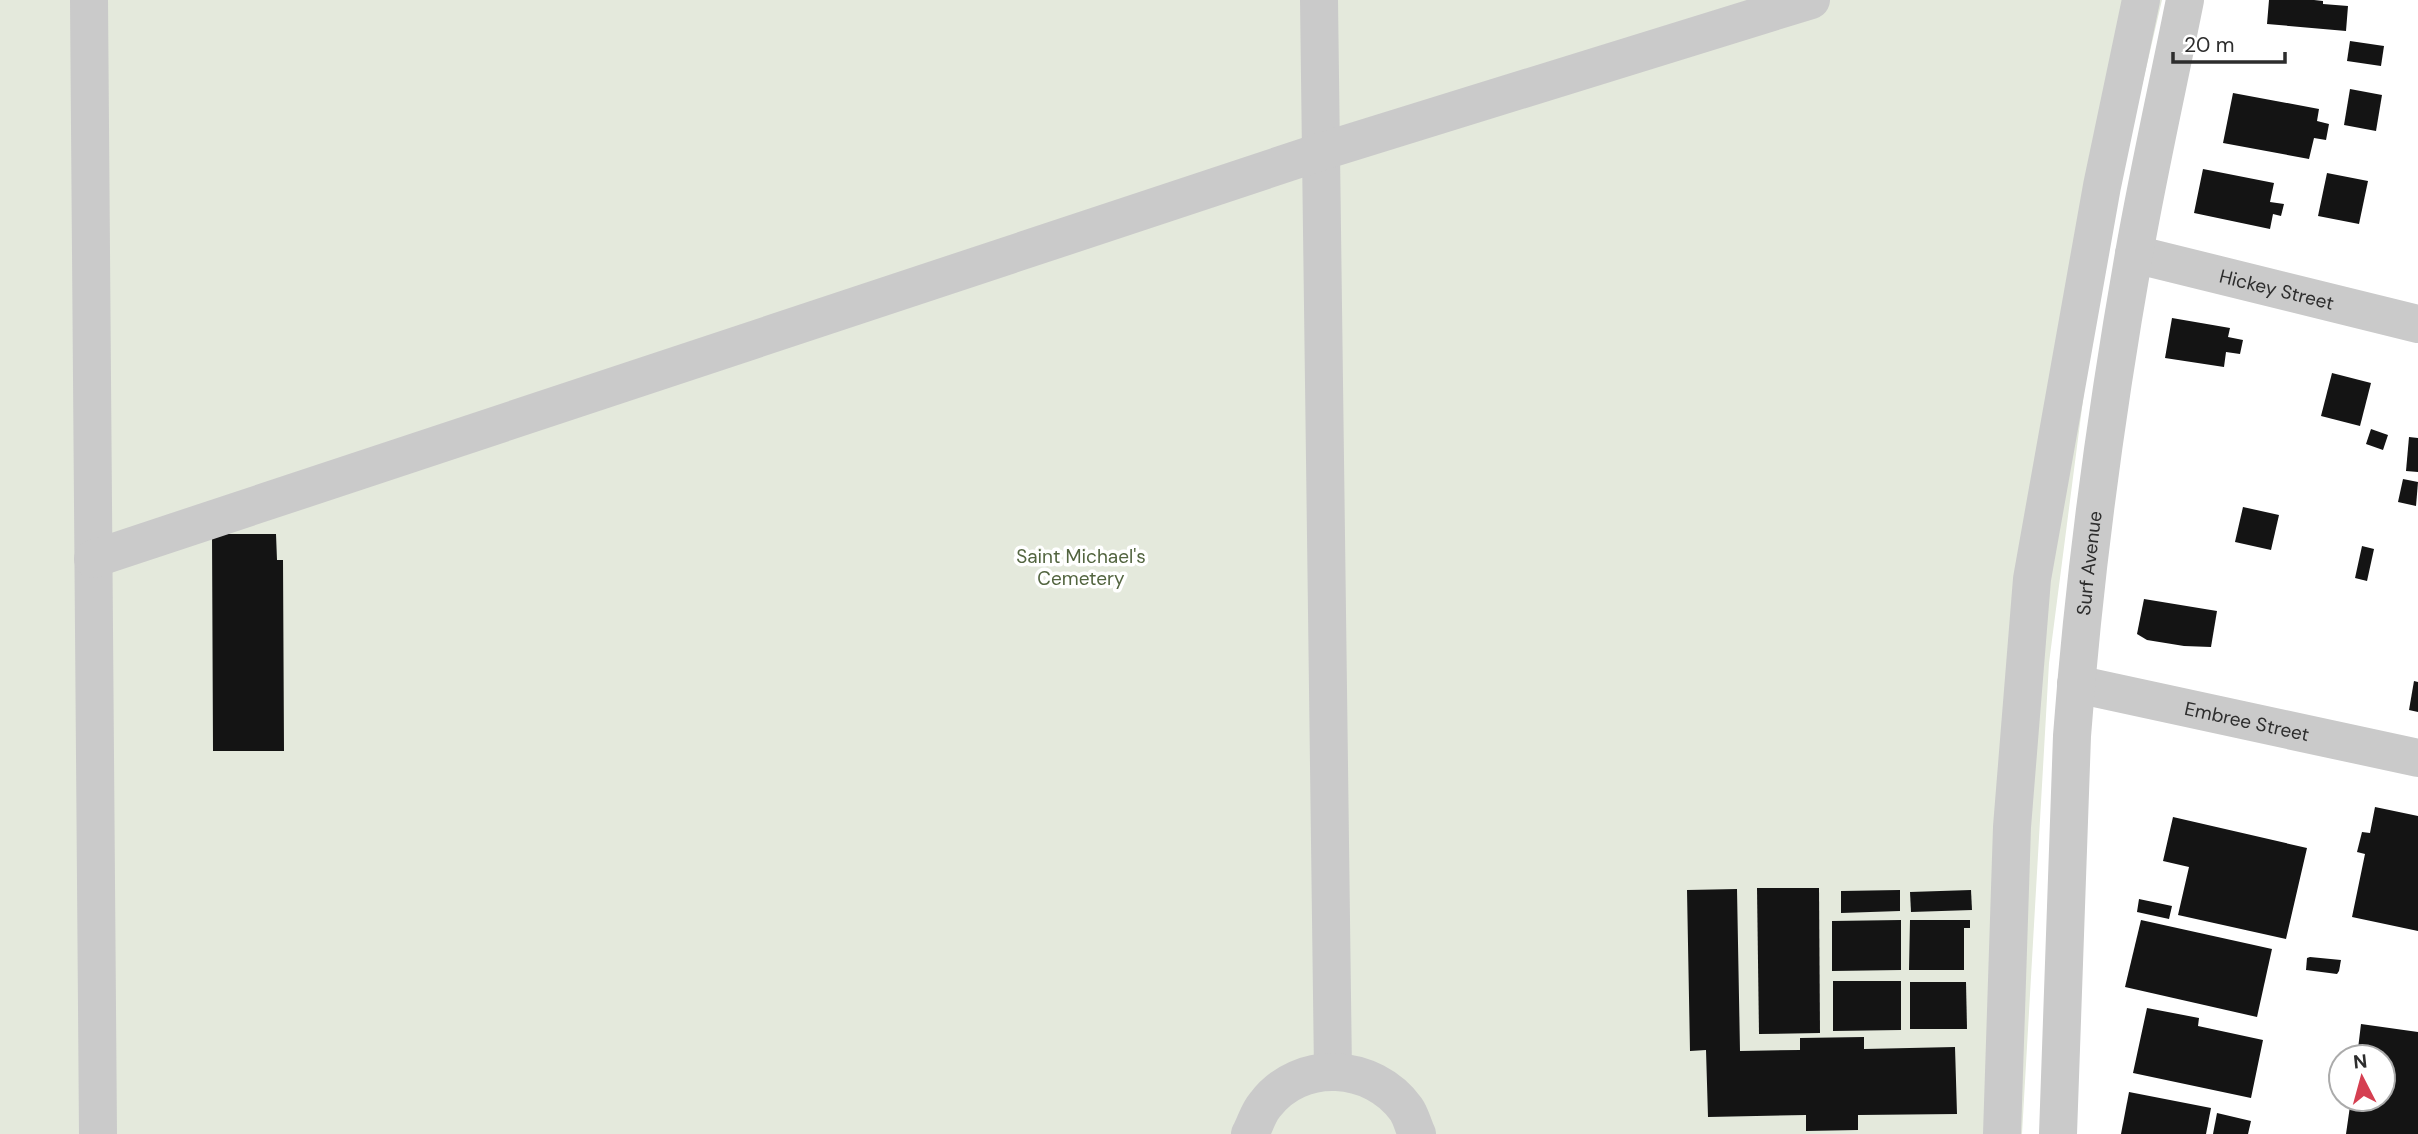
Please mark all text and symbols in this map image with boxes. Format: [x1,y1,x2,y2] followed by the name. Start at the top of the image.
[2173,21,2285,65] scale bar
[2184,31,2235,59] text: 20 m
[2217,263,2337,315] street label: Hickey Street
[2070,509,2107,617] street label: Surf Avenue
[1016,544,1146,591] park label: Saint Michael's Cemetery
[2182,695,2312,747] street label: Embree Street
[2327,1043,2397,1113] north arrow
[2352,1048,2368,1075] text: N

